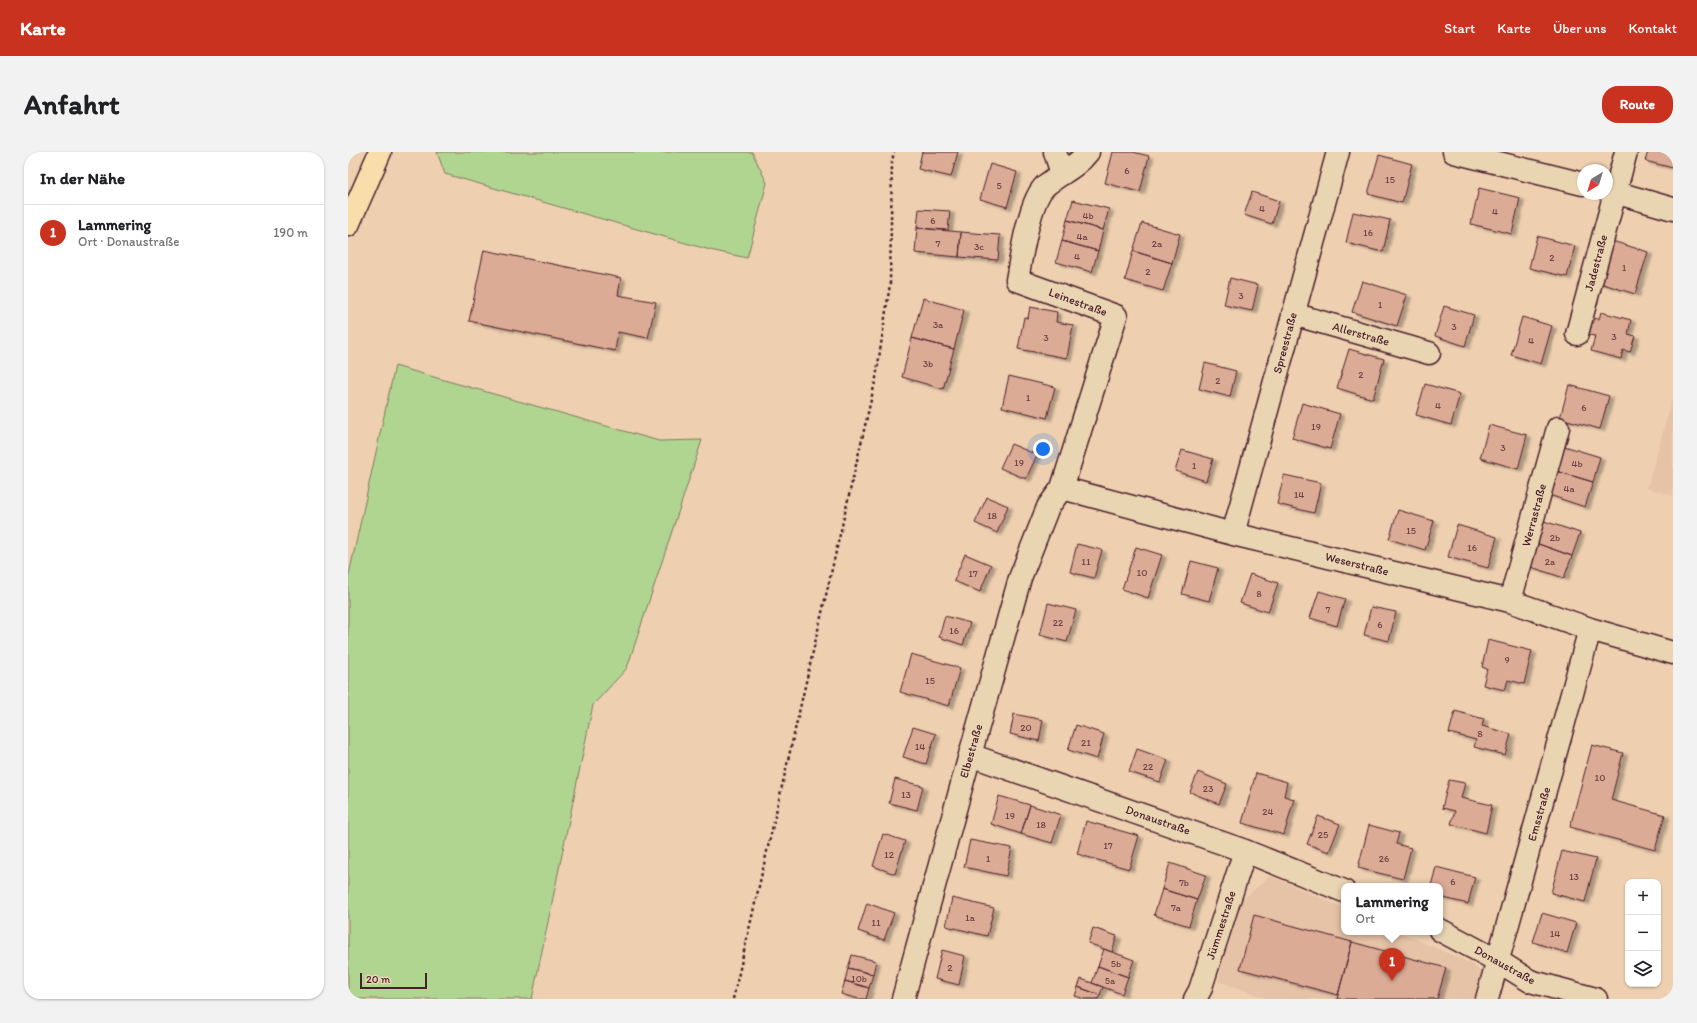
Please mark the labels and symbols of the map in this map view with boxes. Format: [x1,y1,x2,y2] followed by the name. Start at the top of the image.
[1124,164,1130,177] house number: 6
[1577,164,1613,200] north arrow
[1385,173,1395,186] house number: 15
[996,179,1002,192] house number: 5
[1259,202,1265,215] house number: 4
[1492,205,1498,218] house number: 4
[1082,209,1094,222] house number: 4b
[930,214,936,227] house number: 6
[1363,226,1373,239] house number: 16
[1076,230,1088,243] house number: 4a
[1582,233,1610,293] street label: Jadestraße
[936,237,941,250] house number: 7
[1152,237,1163,250] house number: 2a
[974,240,984,253] house number: 3c
[1074,250,1080,263] house number: 4
[1549,251,1555,264] house number: 2
[1622,261,1627,274] house number: 1
[1145,265,1151,278] house number: 2
[1047,285,1109,319] street label: Leinestraße
[1238,289,1244,302] house number: 3
[1378,298,1383,311] house number: 1
[1270,311,1300,375] street label: Spreestraße
[933,318,944,331] house number: 3a
[1331,319,1391,349] street label: Allerstraße
[1451,320,1457,333] house number: 3
[1611,330,1617,343] house number: 3
[1043,331,1049,344] house number: 3
[1528,334,1534,347] house number: 4
[923,357,933,370] house number: 3b
[1358,368,1364,381] house number: 2
[1215,374,1221,387] house number: 2
[1026,391,1031,404] house number: 1
[1435,399,1441,412] house number: 4
[1581,401,1587,414] house number: 6
[1311,420,1321,433] house number: 19
[1033,439,1053,459] your location
[1500,441,1506,454] house number: 3
[1014,456,1024,469] house number: 19
[1571,457,1583,470] house number: 4b
[1192,459,1197,472] house number: 1
[1519,482,1549,548] street label: Werrastraße
[1563,482,1575,495] house number: 4a
[1294,488,1304,501] house number: 14
[987,509,998,522] house number: 18
[1406,524,1416,537] house number: 15
[1550,531,1560,544] house number: 2b
[1467,541,1477,554] house number: 16
[1324,549,1390,579] street label: Weserstraße
[1081,555,1091,568] house number: 11
[1545,555,1556,568] house number: 2a
[1137,566,1147,579] house number: 10
[968,567,978,580] house number: 17
[1256,587,1262,600] house number: 8
[1326,603,1331,616] house number: 7
[1053,616,1064,629] house number: 22
[1377,618,1383,631] house number: 6
[949,624,959,637] house number: 16
[1504,653,1510,666] house number: 9
[925,674,935,687] house number: 15
[1020,721,1032,734] house number: 20
[957,722,985,780] street label: Elbestraße
[1477,727,1483,740] house number: 8
[1081,736,1091,749] house number: 21
[915,740,925,753] house number: 14
[1143,760,1154,773] house number: 22
[1595,771,1605,784] house number: 10
[1203,782,1214,795] house number: 23
[1525,785,1554,843] street label: Emsstraße
[901,788,912,801] house number: 13
[1124,802,1192,838] street label: Donaustraße
[1262,805,1274,818] house number: 24
[1005,809,1015,822] house number: 19
[1036,818,1047,831] house number: 18
[1318,828,1328,841] house number: 25
[1103,839,1113,852] house number: 17
[884,848,895,861] house number: 12
[986,852,991,865] house number: 1
[1379,852,1389,865] house number: 26
[1569,870,1580,883] house number: 13
[1450,875,1456,888] house number: 6
[1179,876,1189,889] house number: 7b
[1203,889,1239,961] street label: Jümmestraße
[1171,901,1182,914] house number: 7a
[965,911,976,924] house number: 1a
[871,916,881,929] house number: 11
[1550,927,1560,940] house number: 14
[1472,943,1538,988] street label: Donaustraße
[1379,948,1405,981] pin: 1
[1111,957,1121,970] house number: 5b
[947,961,953,974] house number: 2
[360,971,427,990] scale bar
[851,972,867,985] house number: 10b
[1105,974,1116,987] house number: 5a

